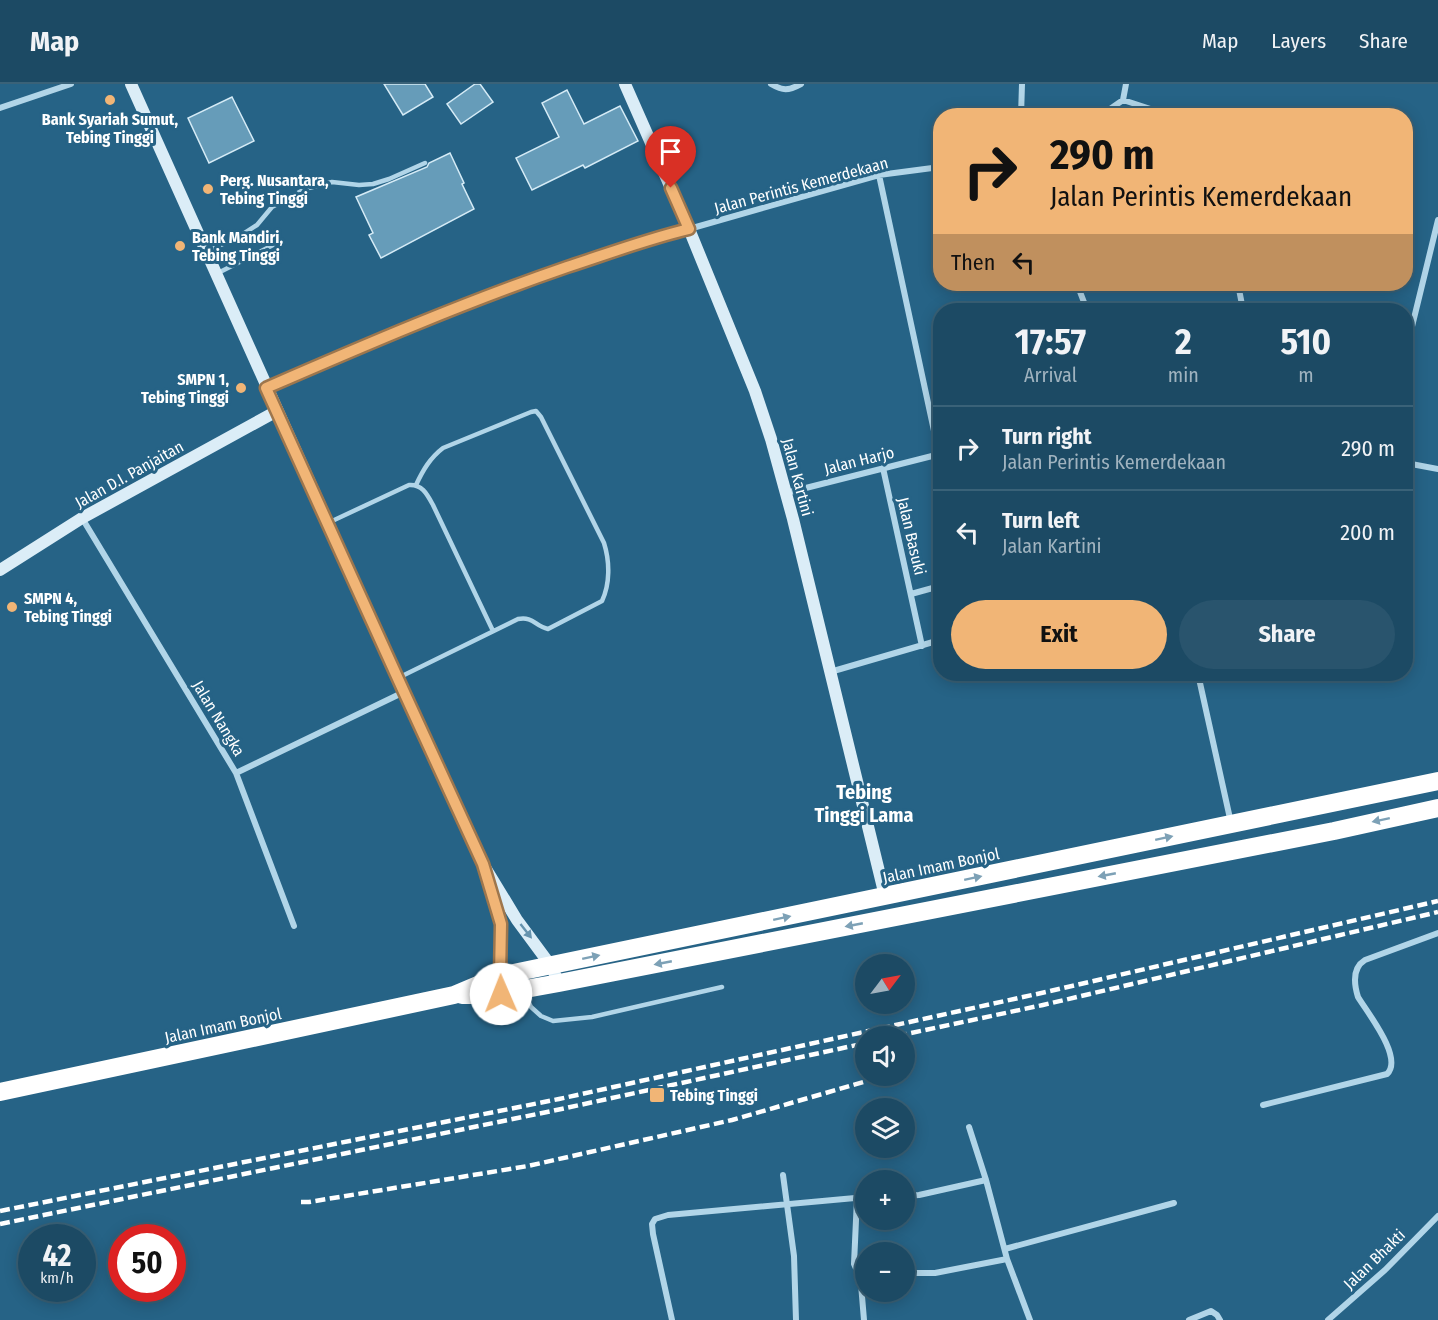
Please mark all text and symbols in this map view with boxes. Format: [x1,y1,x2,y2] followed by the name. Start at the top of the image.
[30,25,79,58] text: Map
[1202,28,1238,54] text: Map
[1271,28,1326,54] text: Layers
[1359,28,1408,54] text: Share
[103,93,117,107] marker: Bank Syariah Sumut, Tebing Tinggi
[42,110,179,147] place label: Bank Syariah Sumut, Tebing Tinggi
[645,126,696,188] pin
[1050,130,1155,180] text: 290 m
[951,132,1029,210] icon: right
[654,135,687,168] icon: arrive
[712,153,890,218] street label: Jalan Perintis Kemerdekaan
[220,171,329,208] place label: Perg. Nusantara, Tebing Tinggi
[1050,181,1352,213] text: Jalan Perintis Kemerdekaan
[201,182,215,196] marker: Perg. Nusantara, Tebing Tinggi
[192,228,283,265] place label: Bank Mandiri, Tebing Tinggi
[173,239,187,253] marker: Bank Mandiri, Tebing Tinggi
[1007,246,1040,279] icon: left
[951,249,995,276] text: Then
[1015,320,1086,364] text: 17:57
[1175,320,1192,364] text: 2
[1281,320,1331,364] text: 510
[1024,363,1077,387] text: Arrival
[1168,363,1199,387] text: min
[1298,363,1314,387] text: m
[141,370,229,407] place label: SMPN 1, Tebing Tinggi
[234,381,248,395] marker: SMPN 1, Tebing Tinggi
[1002,423,1091,450] text: Turn right
[951,432,984,465] icon: right
[1341,435,1395,462] text: 290 m
[778,436,817,518] street label: Jalan Kartini
[72,437,187,512] street label: Jalan D.I. Panjaitan
[822,443,896,478] street label: Jalan Harjo
[1002,450,1226,474] text: Jalan Perintis Kemerdekaan
[893,495,930,577] street label: Jalan Basuki
[1002,507,1080,534] text: Turn left
[951,516,984,549] icon: left
[1340,519,1395,546] text: 200 m
[1002,534,1102,558] text: Jalan Kartini
[24,589,112,626] place label: SMPN 4, Tebing Tinggi
[5,600,19,614] marker: SMPN 4, Tebing Tinggi
[951,600,1167,669] button: Exit
[1179,600,1395,669] button: Share
[189,677,249,760] street label: Jalan Nangka
[814,780,914,827] district label: Tebing Tinggi Lama
[1372,816,1390,826] one-way arrow
[1154,833,1173,842] one-way arrow
[881,844,1001,887] street label: Jalan Imam Bonjol
[1098,871,1117,880] one-way arrow
[963,873,982,882] one-way arrow
[773,913,792,922] one-way arrow
[845,921,864,930] one-way arrow
[519,923,531,938] one-way arrow
[582,952,601,961] one-way arrow
[855,954,915,1014] north arrow
[855,954,915,1302] map controls
[653,959,672,968] one-way arrow
[469,962,533,1026] position arrow
[163,1004,283,1047] street label: Jalan Imam Bonjol
[855,1026,915,1086] button: sound
[648,1086,666,1104] marker: Tebing Tinggi
[670,1086,758,1105] place label: Tebing Tinggi
[855,1098,915,1158] button: layers
[855,1170,915,1230] button: +
[108,1224,186,1302] speed limit sign: 50
[1340,1225,1409,1293] street label: Jalan Bhakti
[43,1238,71,1274] text: 42
[855,1242,915,1302] button: −
[40,1269,74,1287] text: km/h

